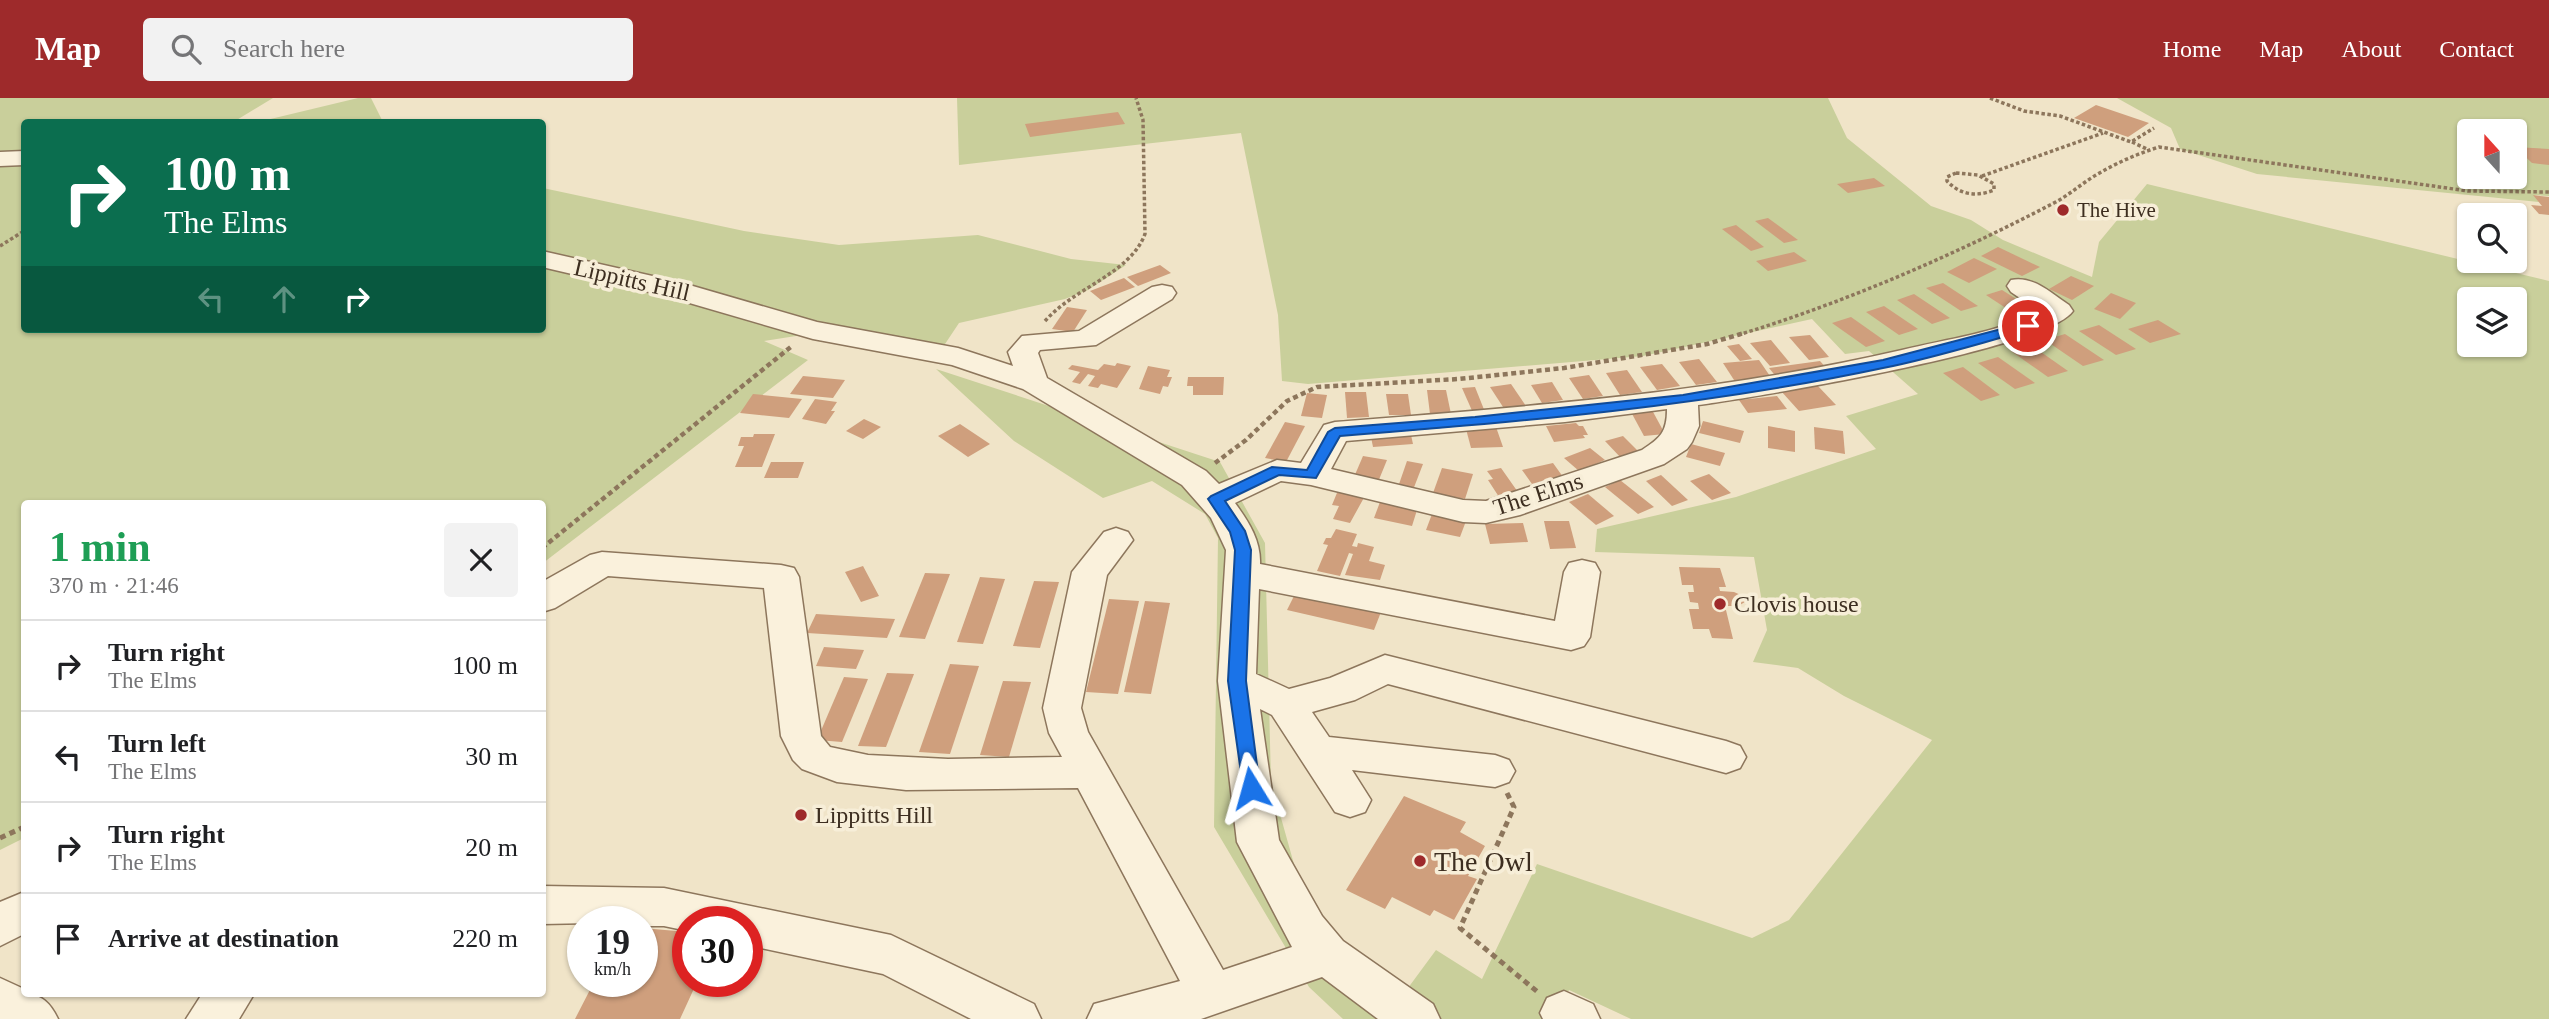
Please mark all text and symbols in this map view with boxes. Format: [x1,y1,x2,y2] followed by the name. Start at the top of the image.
[143,18,633,81] search box
[167,30,205,68] icon: search
[35,31,101,67] text: Map
[223,34,345,63] text: Search here
[2163,36,2221,62] text: Home
[2259,36,2303,62] text: Map
[2341,36,2401,62] text: About
[2439,36,2514,62] text: Contact
[2457,119,2527,189] north arrow
[2457,119,2527,357] map controls
[164,146,291,201] text: 100 m
[49,147,140,238] icon: right
[2077,198,2156,222] place label: The Hive
[2055,202,2071,218] marker: The Hive
[2457,203,2527,273] button: search
[164,204,288,240] text: The Elms
[572,254,693,306] street label: Lippitts Hill
[192,280,230,318] icon: left
[265,280,303,318] icon: ahead
[338,280,376,318] icon: right
[2457,287,2527,357] button: layers
[1998,296,2058,356] pin
[2009,307,2047,345] icon: arrive
[1490,467,1586,521] street label: The Elms
[444,523,518,597] button: close
[49,524,151,570] text: 1 min
[49,573,179,598] text: 370 m · 21:46
[1734,591,1859,617] place label: Clovis house
[1712,596,1728,612] marker: Clovis house
[108,638,225,667] text: Turn right
[49,647,87,685] icon: right
[452,651,518,680] text: 100 m
[108,668,197,693] text: The Elms
[108,729,206,758] text: Turn left
[49,738,87,776] icon: left
[465,742,518,771] text: 30 m
[1214,751,1288,825] position arrow
[108,759,197,784] text: The Elms
[815,802,933,828] place label: Lippitts Hill
[793,807,809,823] marker: Lippitts Hill
[108,820,225,849] text: Turn right
[49,829,87,867] icon: right
[465,833,518,862] text: 20 m
[1434,846,1533,877] place label: The Owl
[108,850,197,875] text: The Elms
[1412,853,1428,869] marker: The Owl
[672,906,763,997] speed limit sign: 30
[49,920,87,958] icon: arrive
[595,923,630,962] text: 19
[108,924,339,953] text: Arrive at destination
[452,924,518,953] text: 220 m
[594,959,631,979] text: km/h

